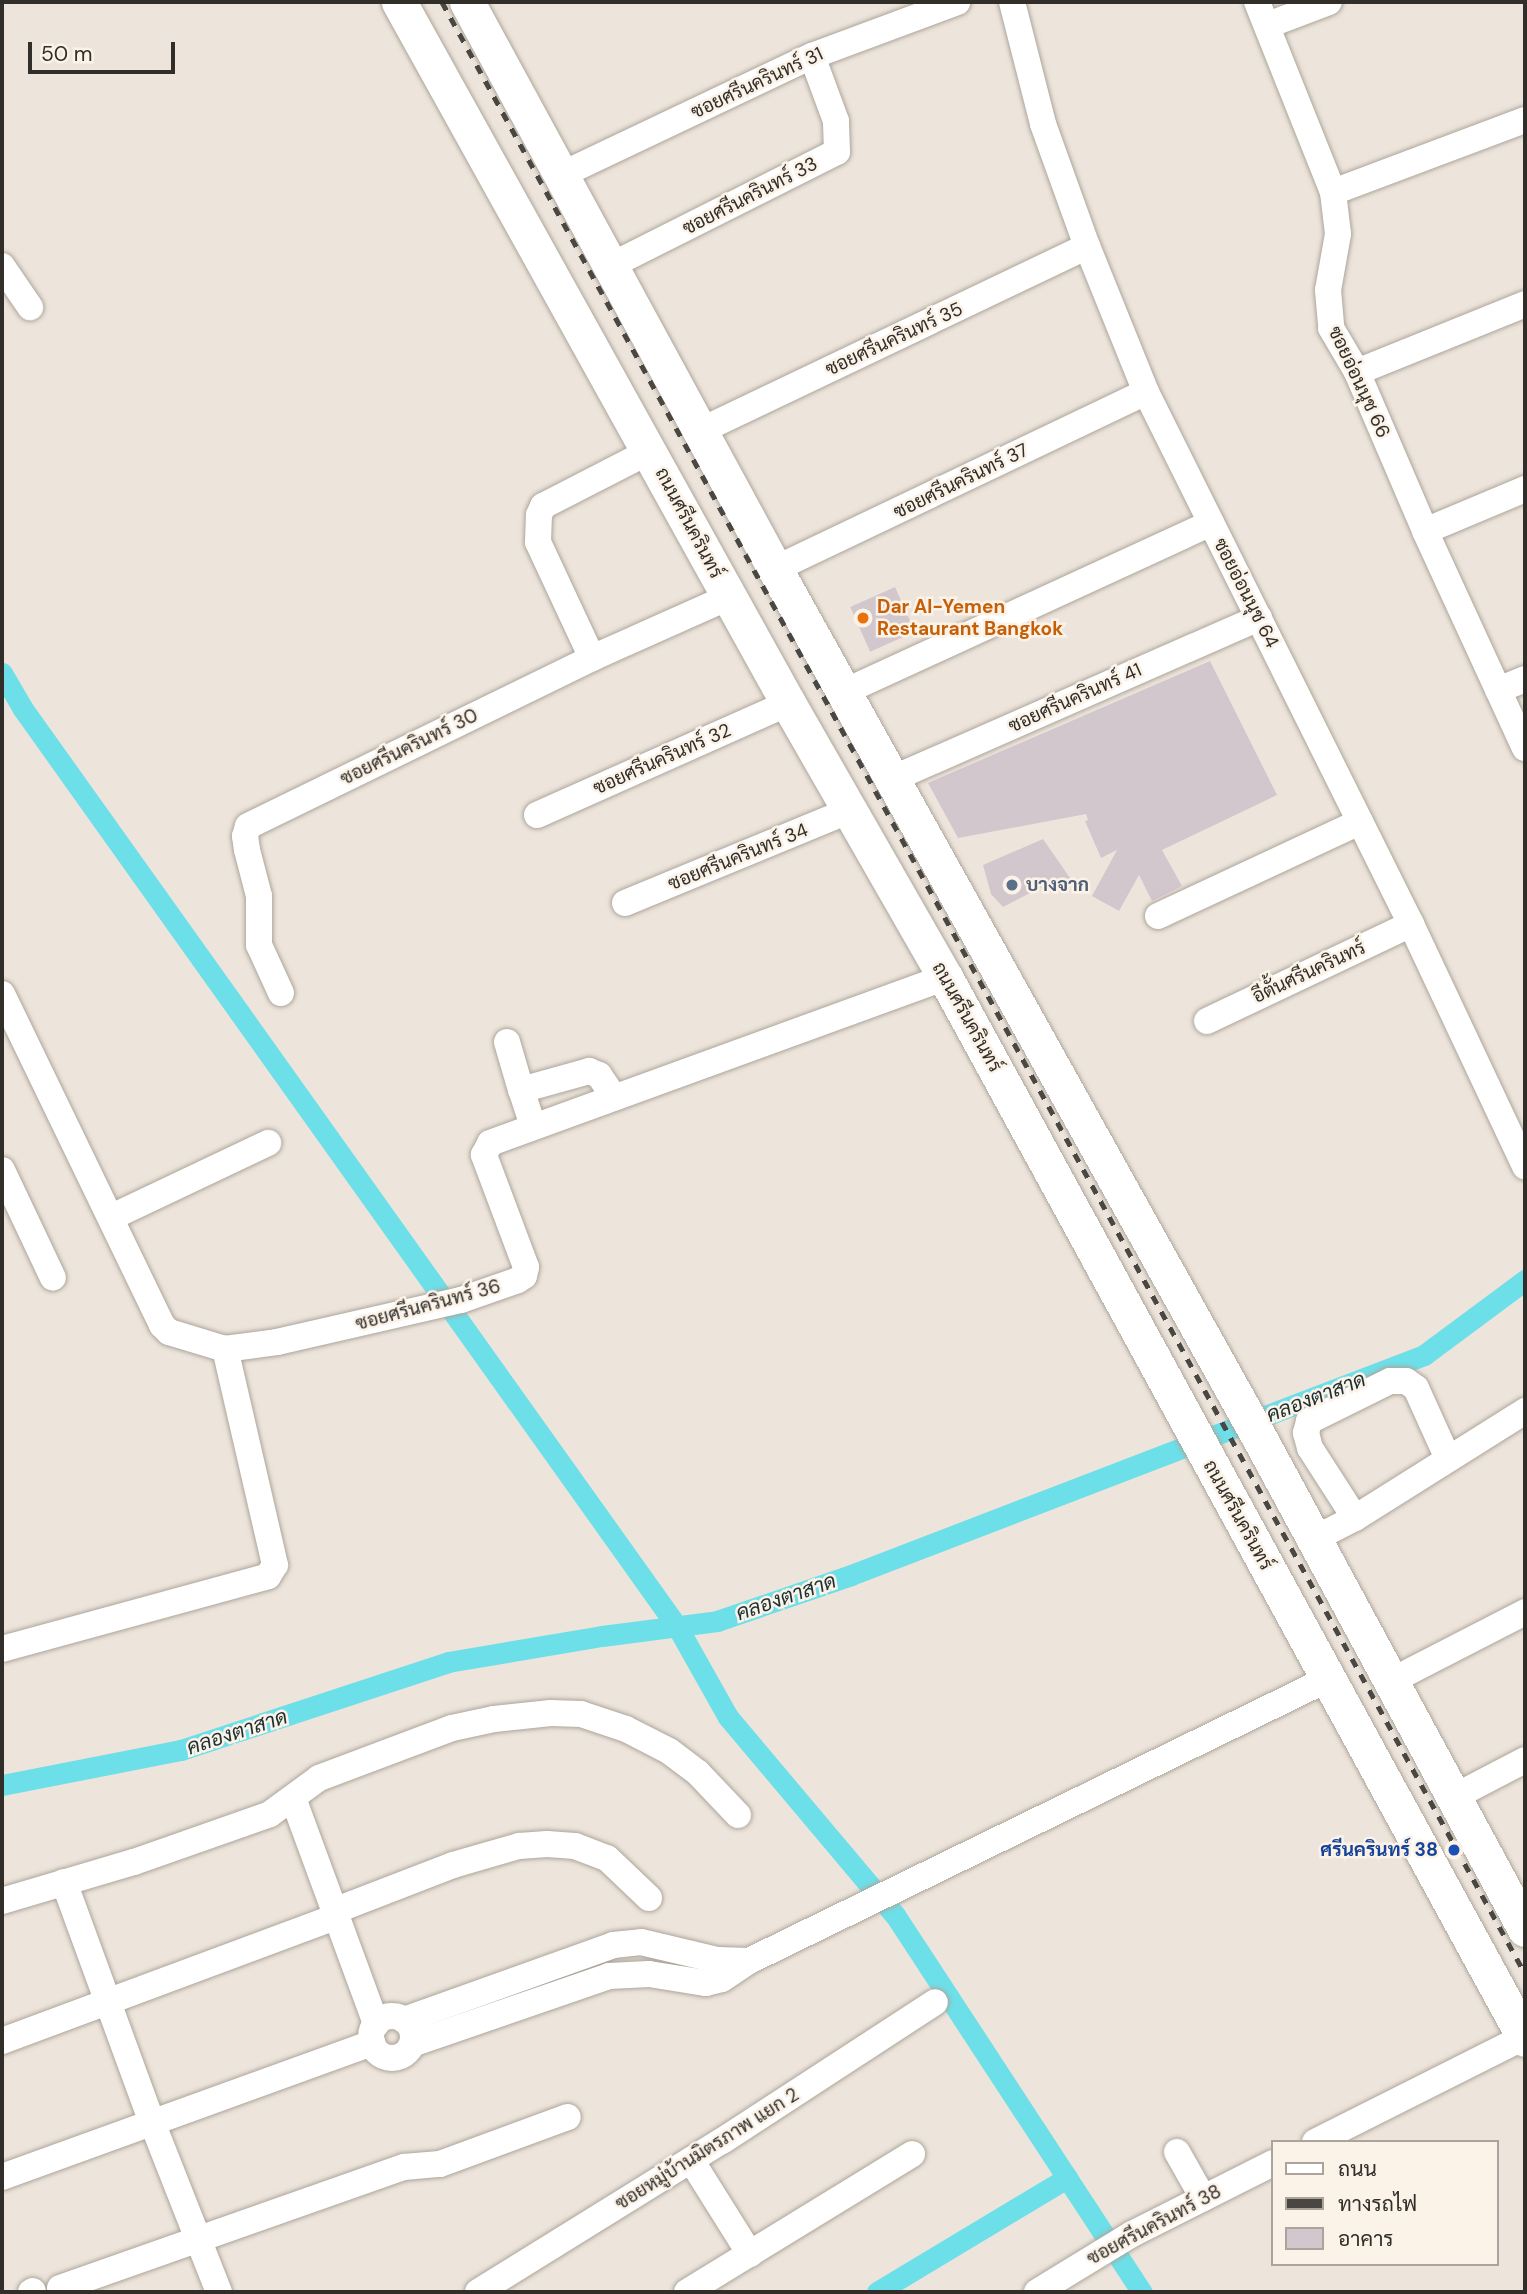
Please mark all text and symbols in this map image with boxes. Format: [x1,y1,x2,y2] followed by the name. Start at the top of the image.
[32,28,178,72] scale bar
[41,40,92,68] text: 50 m
[687,42,827,124] street label: ซอยศรีนครินทร์ 31
[679,152,821,240] street label: ซอยศรีนครินทร์ 33
[822,297,966,381] street label: ซอยศรีนครินทร์ 35
[1323,323,1395,441] street label: ซอยอ่อนนุช 66
[890,439,1032,523] street label: ซอยศรีนครินทร์ 37
[650,464,728,582] street label: ถนนศรีนครินทร์
[1209,534,1283,652] street label: ซอยอ่อนนุช 64
[877,596,1063,640] place label: Dar Al-Yemen Restaurant Bangkok
[855,610,871,626] marker: Dar Al-Yemen Restaurant Bangkok
[1005,658,1145,738] street label: ซอยศรีนครินทร์ 41
[337,704,481,790] street label: ซอยศรีนครินทร์ 30
[590,718,734,800] street label: ซอยศรีนครินทร์ 32
[665,819,811,895] street label: ซอยศรีนครินทร์ 34
[1026,874,1089,896] place label: บางจาก
[1004,877,1020,893] marker: บางจาก
[1249,936,1369,1008] street label: อีตั้นศรีนครินทร์
[927,958,1007,1076] street label: ถนนศรีนครินทร์
[353,1275,503,1335] street label: ซอยศรีนครินทร์ 36
[1263,1367,1369,1427] water label: คลองตาสาด
[1198,1456,1278,1574] street label: ถนนศรีนครินทร์
[733,1568,839,1626] water label: คลองตาสาด
[183,1704,291,1760] water label: คลองตาสาด
[1320,1839,1438,1861] place label: ศรีนครินทร์ 38
[1444,1840,1464,1860] marker: ศรีนครินทร์ 38
[611,2083,803,2215] street label: ซอยหมู่บ้านมิตรภาพ แยก 2
[1272,2140,1499,2266] legend
[1338,2155,1377,2183] text: ถนน
[1083,2180,1225,2270] street label: ซอยศรีนครินทร์ 38
[1338,2190,1417,2218] text: ทางรถไฟ
[1338,2225,1394,2253] text: อาคาร

